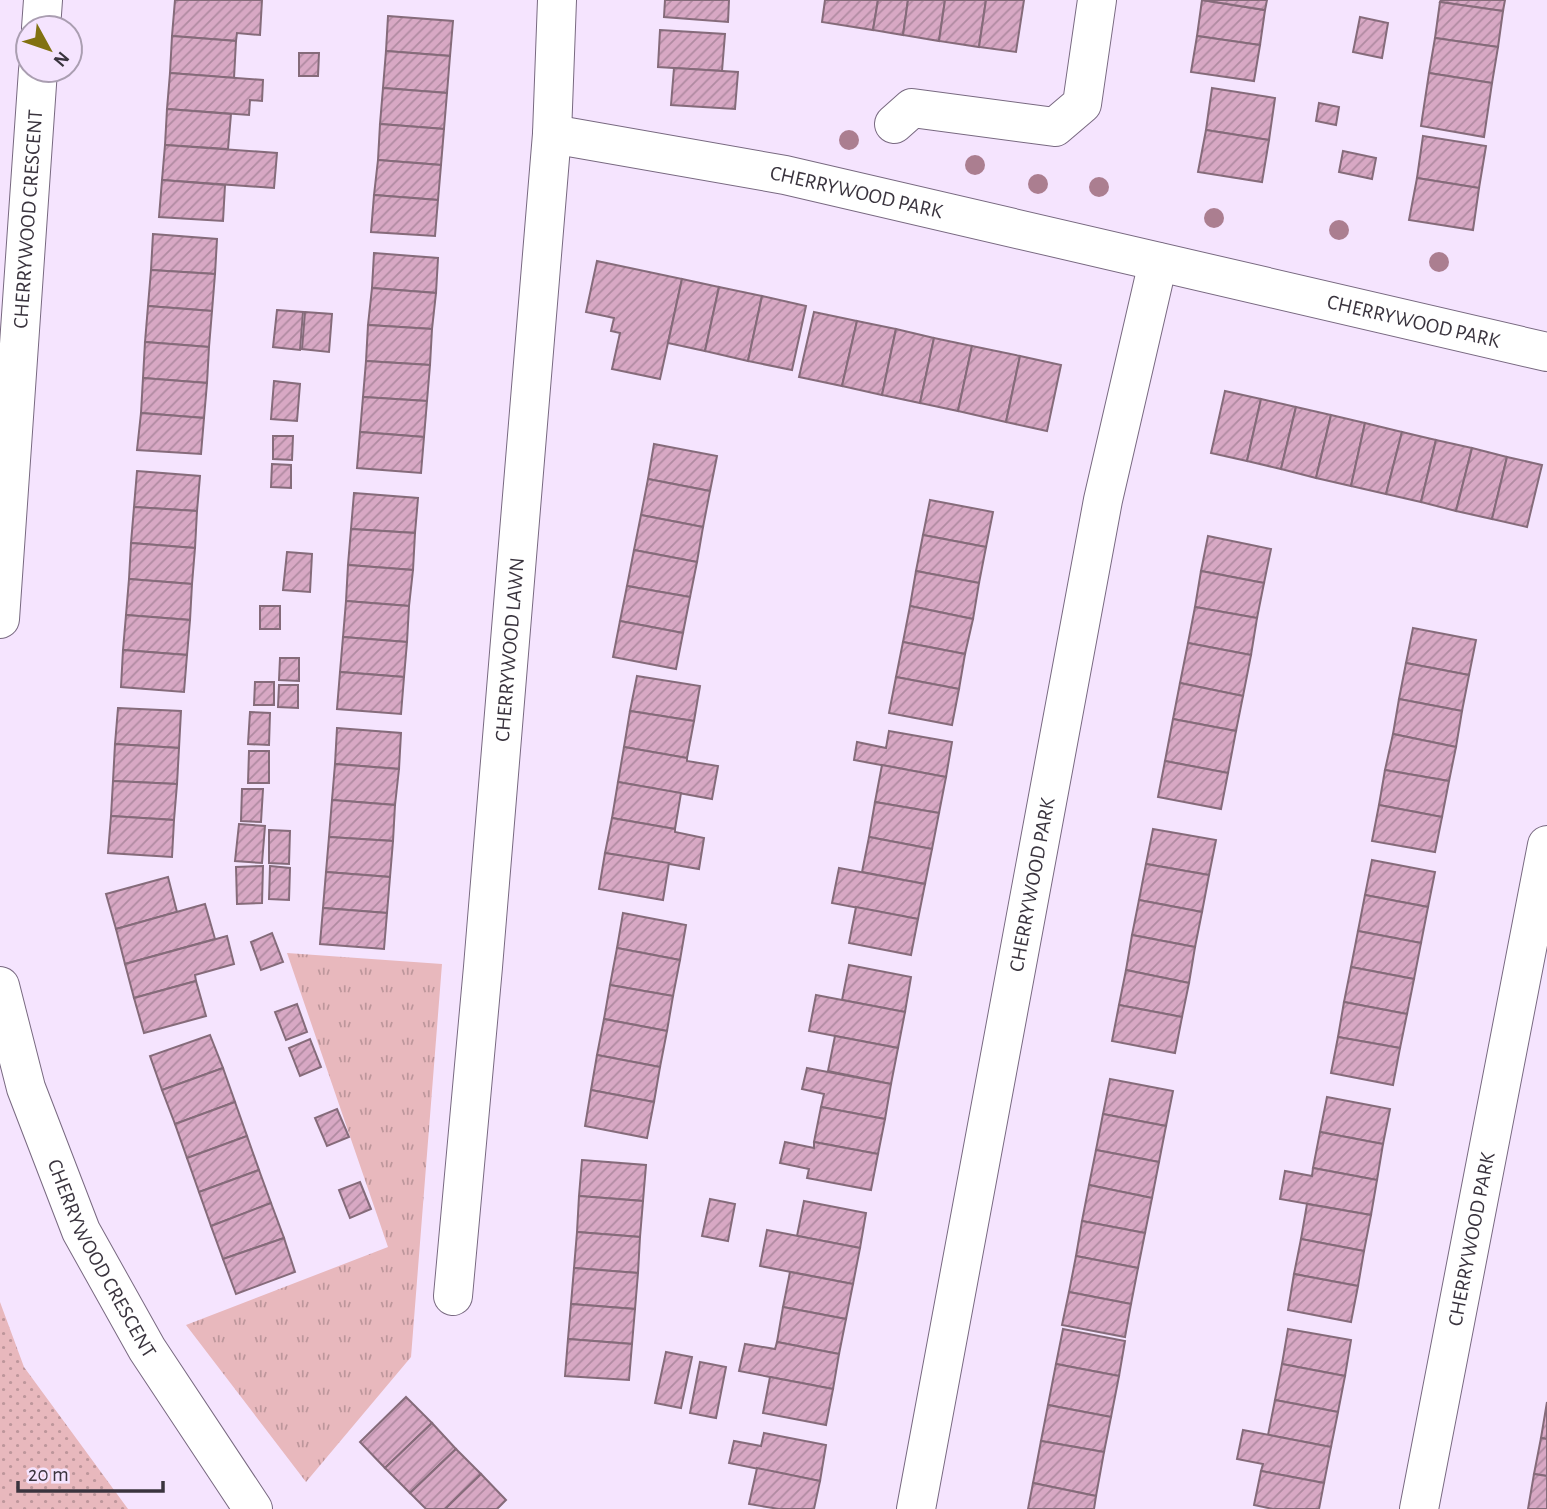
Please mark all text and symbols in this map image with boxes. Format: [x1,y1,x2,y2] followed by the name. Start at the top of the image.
[14,14,84,84] north arrow
[49,48,72,70] text: N
[10,109,46,329] street label: CHERRYWOOD CRESCENT
[769,162,945,222] street label: CHERRYWOOD PARK
[1325,291,1503,351] street label: CHERRYWOOD PARK
[491,556,527,742] street label: CHERRYWOOD LAWN
[1005,795,1058,973] street label: CHERRYWOOD PARK
[1444,1150,1498,1328] street label: CHERRYWOOD PARK
[44,1156,160,1361] street label: CHERRYWOOD CRESCENT
[18,1450,163,1494] scale bar
[28,1464,69,1485] text: 20 m

